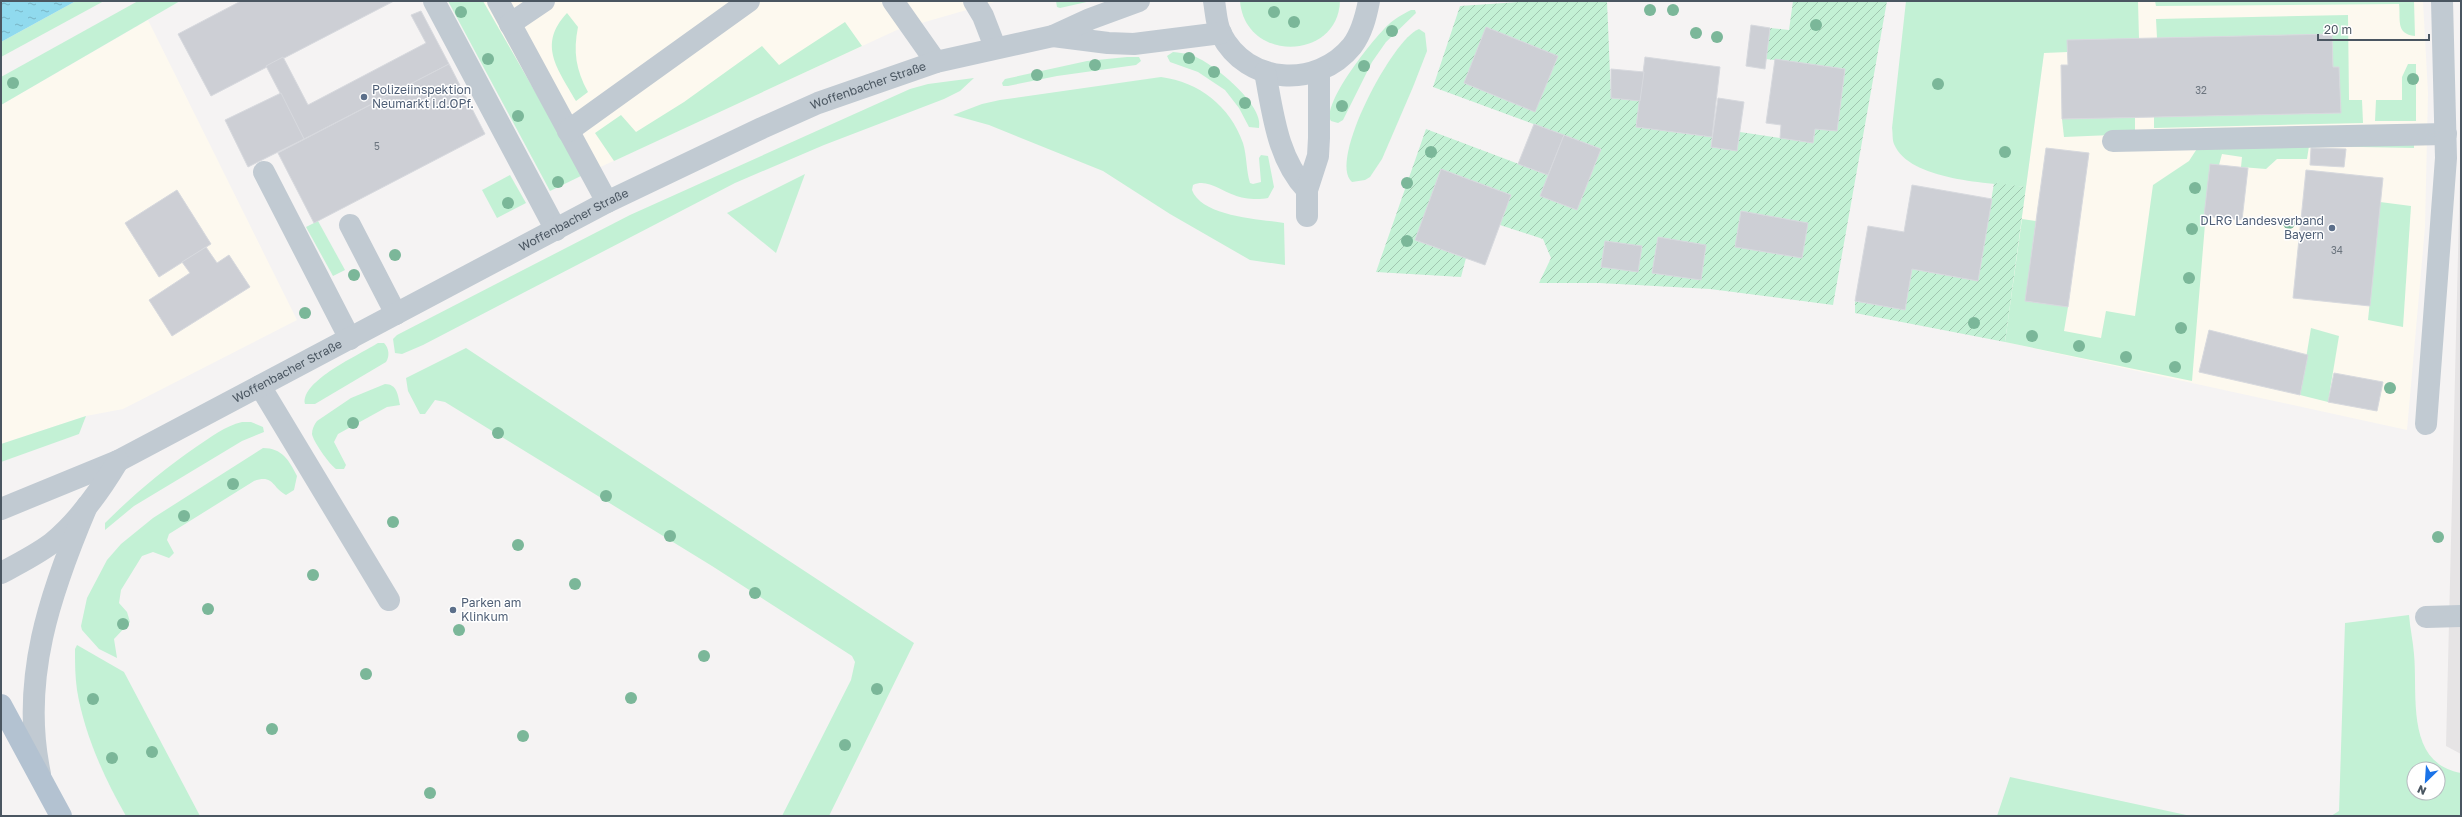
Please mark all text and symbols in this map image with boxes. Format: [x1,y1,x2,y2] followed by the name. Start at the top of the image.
[2318,16,2429,42] scale bar
[2324,22,2352,37] text: 20 m
[808,58,928,113] street label: Woffenbacher Straße
[372,82,474,111] place label: Polizeiinspektion Neumarkt i.d.OPf.
[2195,84,2207,96] house number: 32
[359,92,369,102] marker: Polizeiinspektion Neumarkt i.d.OPf.
[374,140,380,152] house number: 5
[516,185,631,254] street label: Woffenbacher Straße
[2200,213,2324,242] place label: DLRG Landesverband Bayern
[2327,223,2337,233] marker: DLRG Landesverband Bayern
[2331,244,2343,256] house number: 34
[230,336,344,406] street label: Woffenbacher Straße
[461,595,521,624] place label: Parken am Klinkum
[448,605,458,615] marker: Parken am Klinkum
[2406,761,2446,801] north arrow
[2415,783,2428,798] text: N

